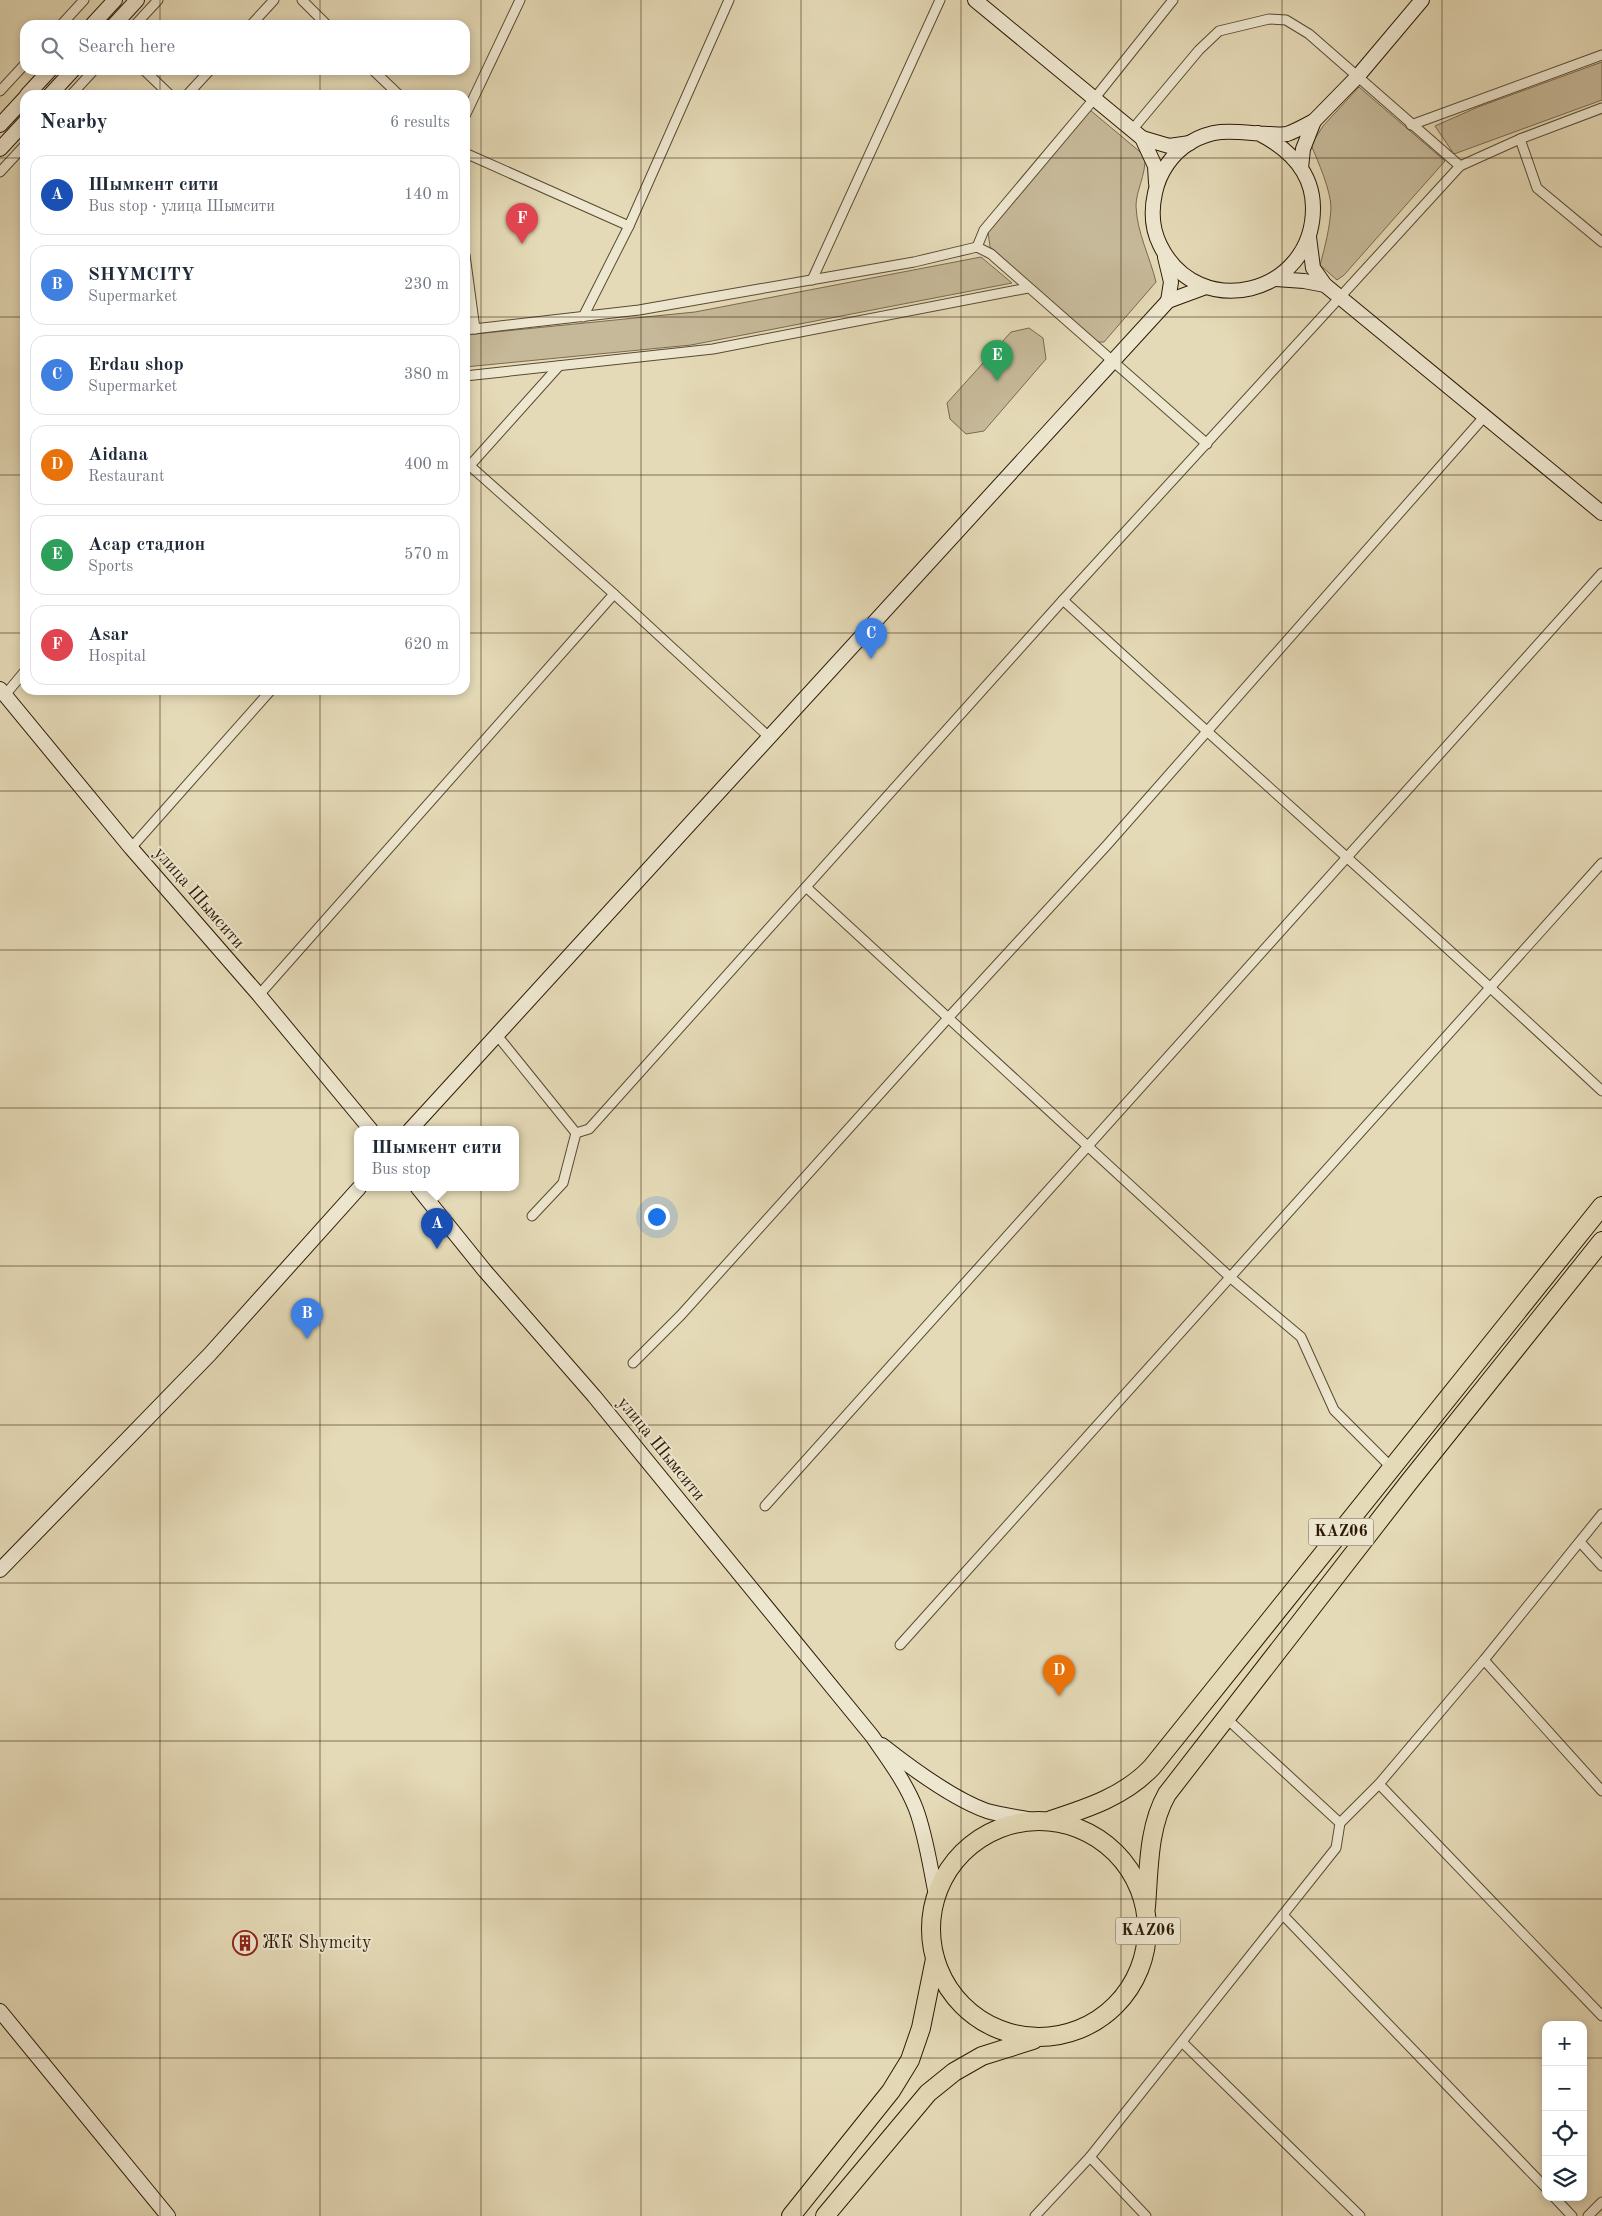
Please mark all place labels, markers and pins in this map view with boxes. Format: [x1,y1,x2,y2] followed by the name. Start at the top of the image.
[506,203,538,244] pin: F
[981,340,1013,381] pin: E
[855,618,887,659] pin: C
[421,1208,453,1249] pin: A
[291,1298,323,1339] pin: B
[1043,1655,1075,1696] pin: D
[232,1930,258,1956] building icon: ЖК Shymcity
[262,1934,372,1952] place label: ЖК Shymcity

